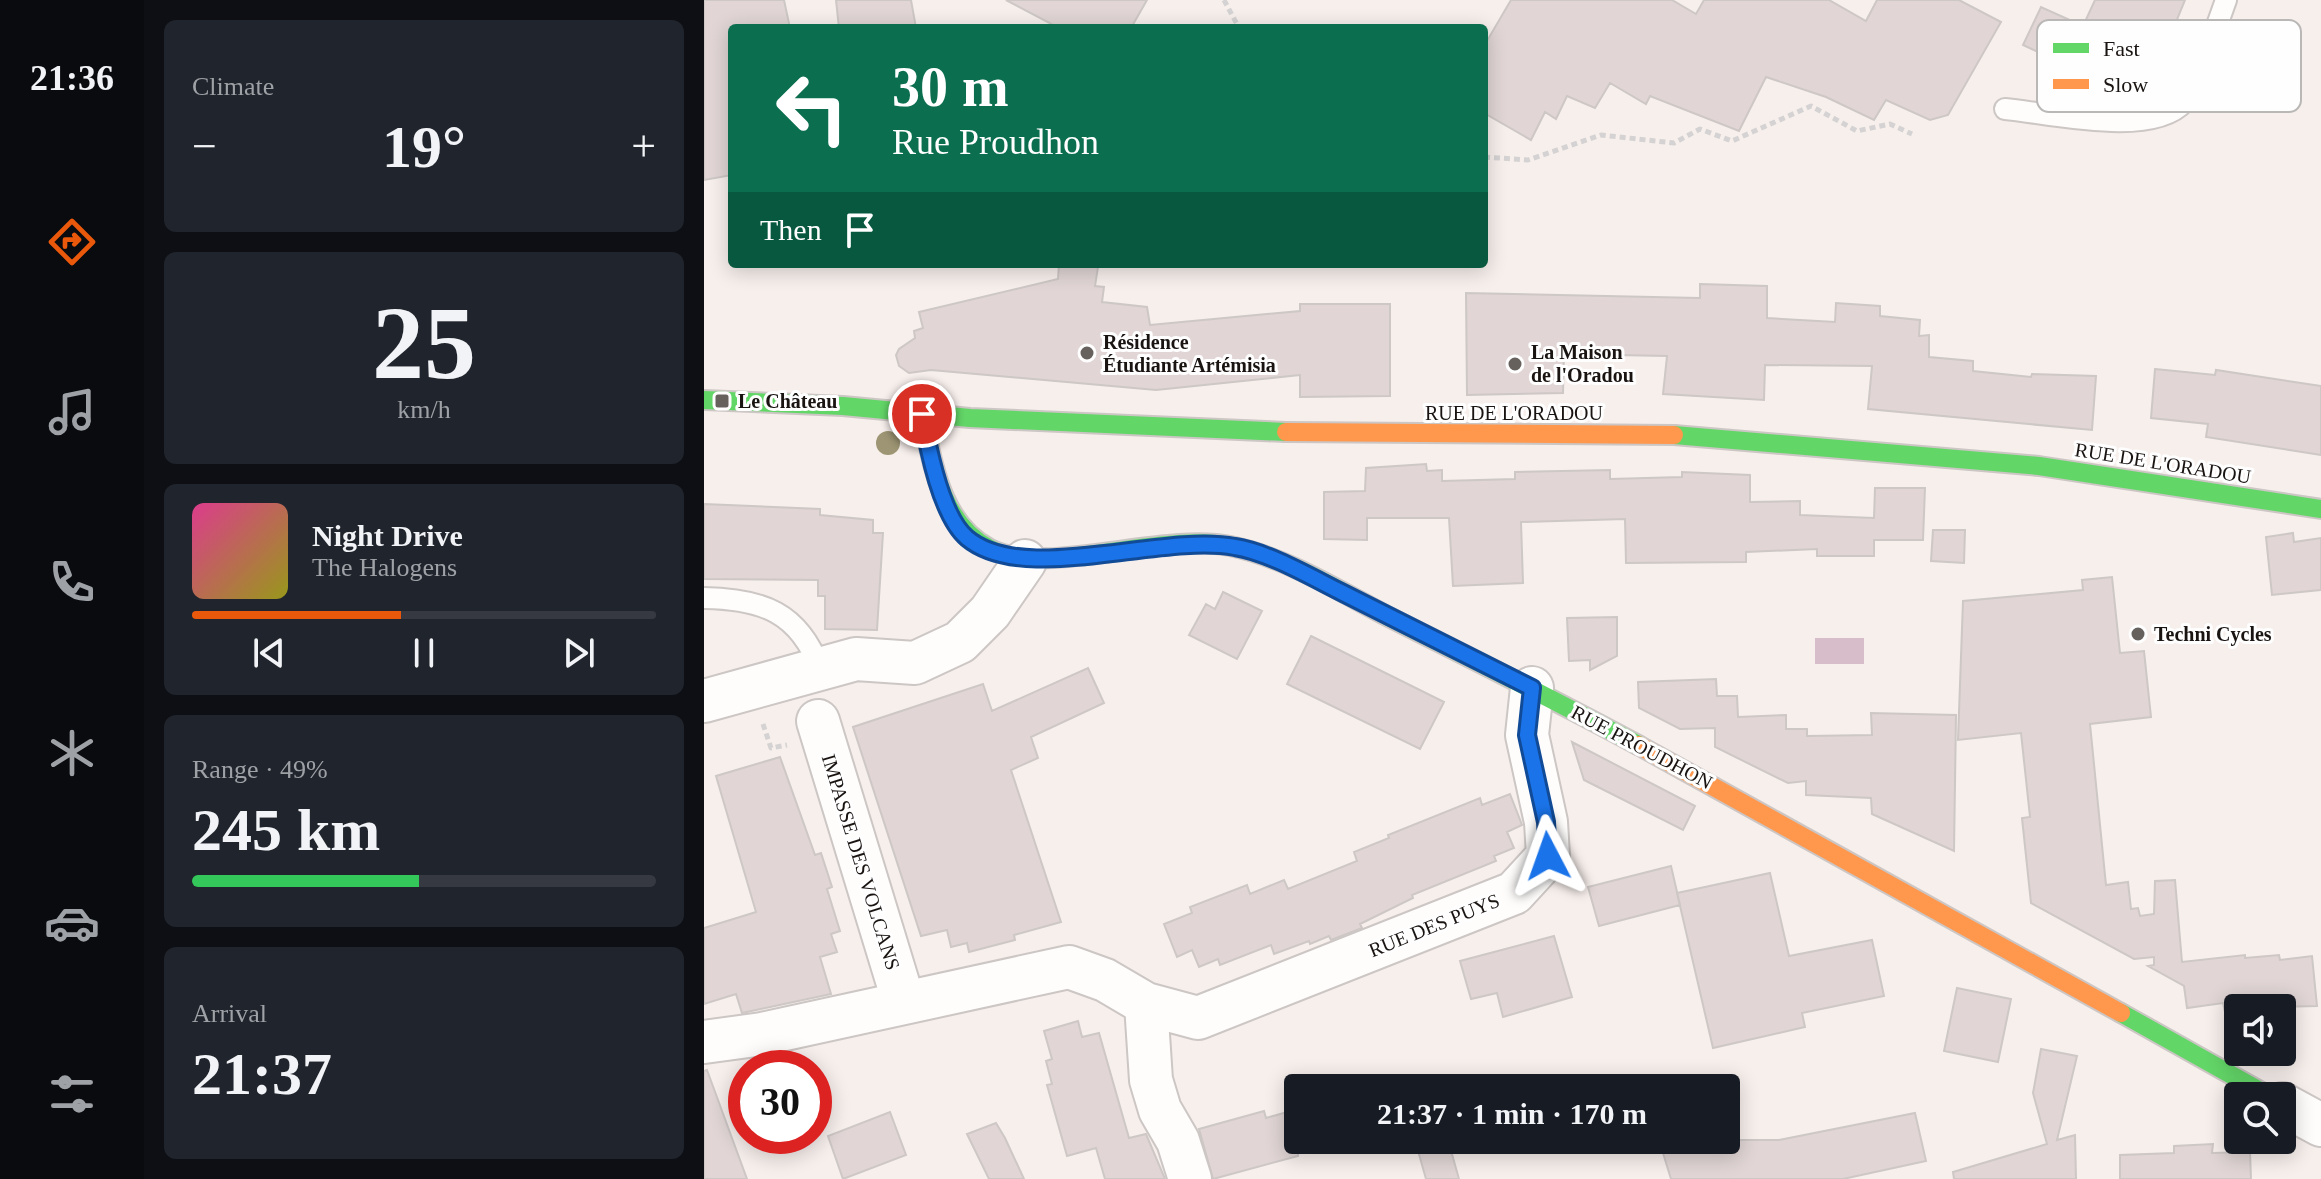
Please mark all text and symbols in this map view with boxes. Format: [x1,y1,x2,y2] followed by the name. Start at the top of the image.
[2037,20,2301,112] legend
[2103,36,2140,61] text: Fast
[760,56,864,160] icon: left
[892,56,1009,118] text: 30 m
[30,58,114,98] text: 21:36
[192,72,274,101] text: Climate
[2103,72,2148,97] text: Slow
[382,114,466,180] text: 19°
[192,122,217,171] text: −
[631,122,656,171] text: +
[892,122,1099,162] text: Rue Proudhon
[838,208,882,252] icon: arrive
[760,213,822,246] text: Then
[44,214,100,270] icon: directions
[372,285,476,400] text: 25
[1103,331,1276,376] place label: Résidence Étudiante Artémisia
[1531,341,1634,386] place label: La Maison de l'Oradou
[1078,344,1096,362] marker: Résidence Étudiante Artémisia
[1506,355,1524,373] marker: La Maison de l'Oradou
[888,380,956,448] pin
[44,384,100,440] icon: music
[738,390,837,412] place label: Le Château
[713,392,731,410] marker: Le Château
[900,392,944,436] icon: arrive
[397,395,451,424] text: km/h
[1425,402,1604,424] street label: RUE DE L'ORADOU
[2073,438,2253,488] street label: RUE DE L'ORADOU
[312,519,463,552] text: Night Drive
[312,553,457,582] text: The Halogens
[44,554,100,610] icon: phone
[2154,623,2272,646] place label: Techni Cycles
[2129,625,2147,643] marker: Techni Cycles
[247,631,291,675] icon: previous
[402,631,446,675] icon: pause
[557,631,601,675] icon: next
[1568,701,1716,793] street label: RUE PROUDHON
[44,725,100,781] icon: climate
[818,751,904,973] street label: IMPASSE DES VOLCANS
[192,755,328,784] text: Range · 49%
[192,797,380,863] text: 245 km
[1506,814,1590,898] position arrow
[1365,889,1503,961] street label: RUE DES PUYS
[44,895,100,951] icon: car
[2224,994,2296,1154] map controls
[2224,994,2296,1066] button: sound
[192,999,267,1028] text: Arrival
[192,1041,332,1107] text: 21:37
[728,1050,832,1154] speed limit sign: 30
[44,1066,100,1122] icon: filters
[2224,1082,2296,1154] button: search
[1377,1097,1647,1130] text: 21:37 · 1 min · 170 m

